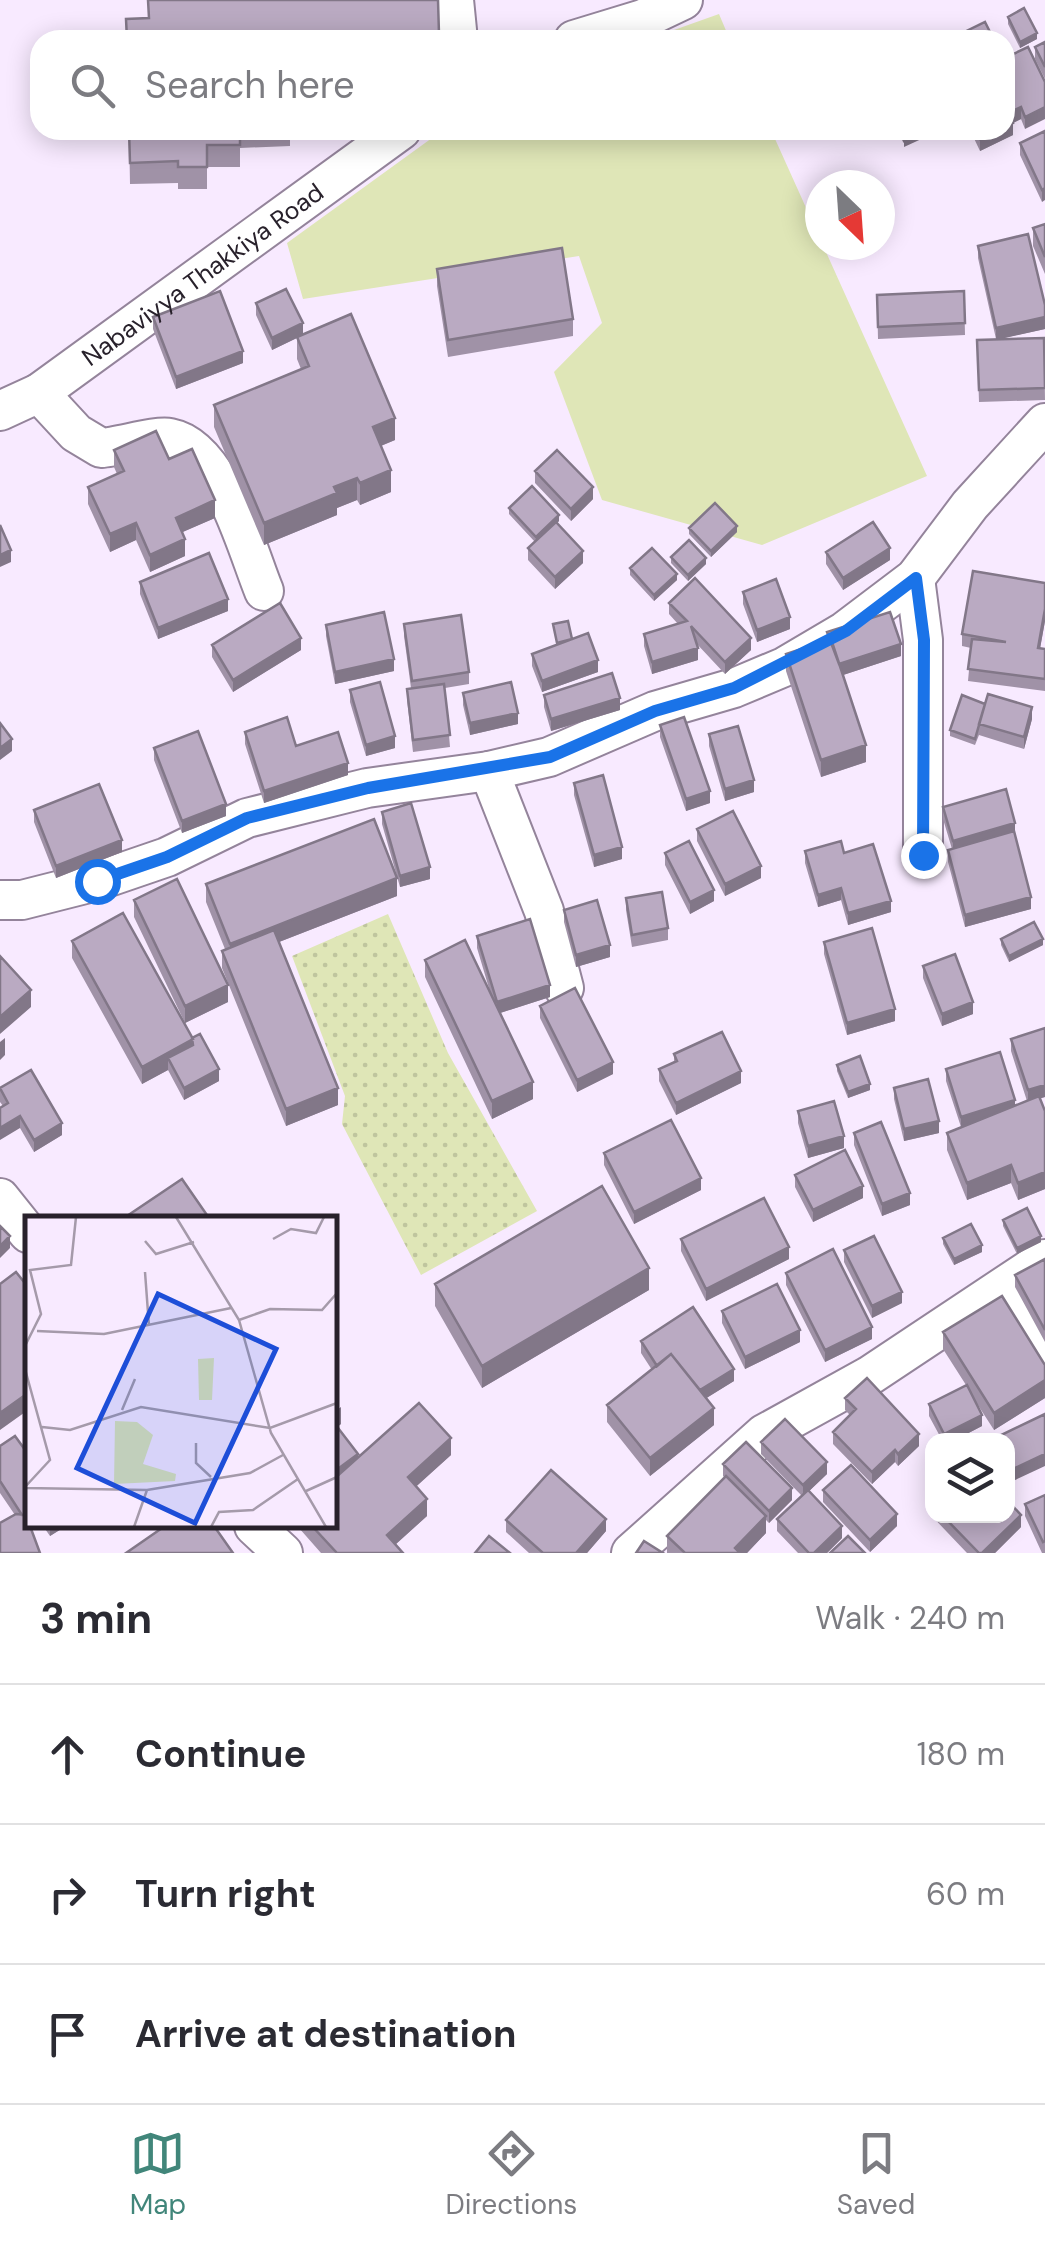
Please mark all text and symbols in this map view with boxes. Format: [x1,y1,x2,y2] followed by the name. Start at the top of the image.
[30,30,1015,140] search box
[65,58,120,113] icon: search
[145,60,355,110] text: Search here
[805,170,895,260] north arrow
[75,176,330,374] street label: Nabaviyya Thakkiya Road
[901,833,947,879] route end
[75,859,121,905] route start
[25,1216,338,1528] inset map
[925,1433,1015,1523] map controls
[925,1433,1015,1523] button: layers
[40,1591,152,1646] text: 3 min
[815,1597,1005,1639] text: Walk · 240 m
[40,1727,95,1782] icon: ahead
[135,1729,306,1779] text: Continue
[917,1733,1005,1775] text: 180 m
[40,1867,95,1922] icon: right
[135,1869,316,1919] text: Turn right
[926,1873,1005,1915] text: 60 m
[40,2007,95,2062] icon: arrive
[135,2009,517,2059] text: Arrive at destination
[130,2126,186,2223] tab: Map
[446,2126,577,2223] tab: Directions
[837,2126,915,2223] tab: Saved

